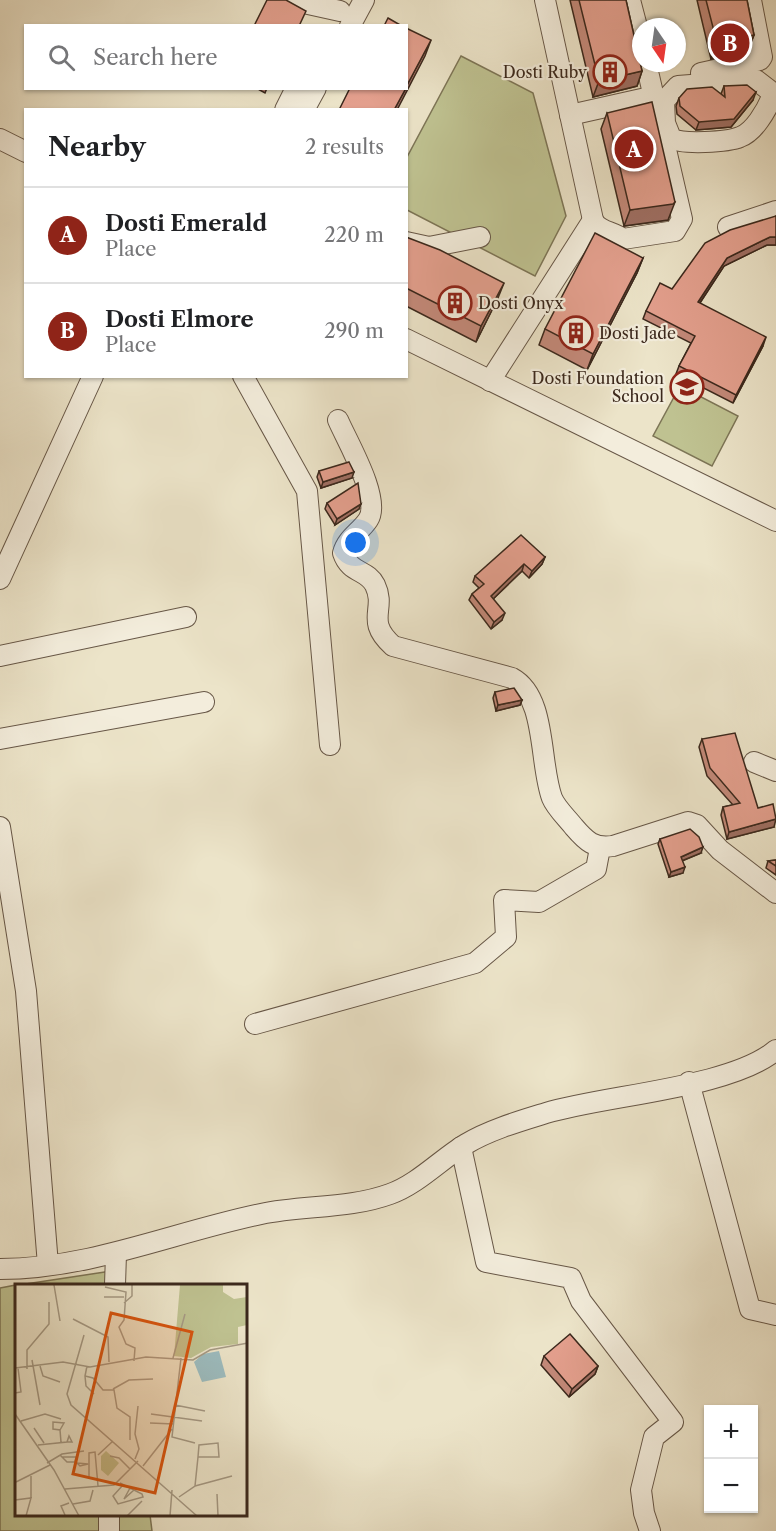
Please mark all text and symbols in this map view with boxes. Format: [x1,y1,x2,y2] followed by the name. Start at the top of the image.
[632,18,686,72] north arrow
[710,20,750,66] pin: B
[24,24,408,90] search box
[45,41,78,74] icon: search
[93,44,218,71] text: Search here
[592,54,628,90] building icon: Dosti Ruby
[503,62,588,82] place label: Dosti Ruby
[614,126,654,172] pin: A
[48,131,146,163] text: Nearby
[305,135,384,159] text: 2 results
[105,210,267,237] text: Dosti Emerald
[60,223,75,247] text: A
[324,223,384,247] text: 220 m
[105,237,156,261] text: Place
[437,285,473,321] building icon: Dosti Onyx
[478,293,564,313] place label: Dosti Onyx
[105,306,254,333] text: Dosti Elmore
[558,315,594,351] building icon: Dosti Jade
[60,319,75,343] text: B
[324,319,384,343] text: 290 m
[599,323,676,343] place label: Dosti Jade
[105,333,156,357] text: Place
[532,368,664,406] place label: Dosti Foundation School
[669,369,705,405] school or university icon: Dosti Foundation School
[341,528,370,557] your location
[15,1284,248,1516] inset map
[704,1405,758,1513] map controls
[704,1405,758,1459] button: +
[704,1459,758,1513] button: −

